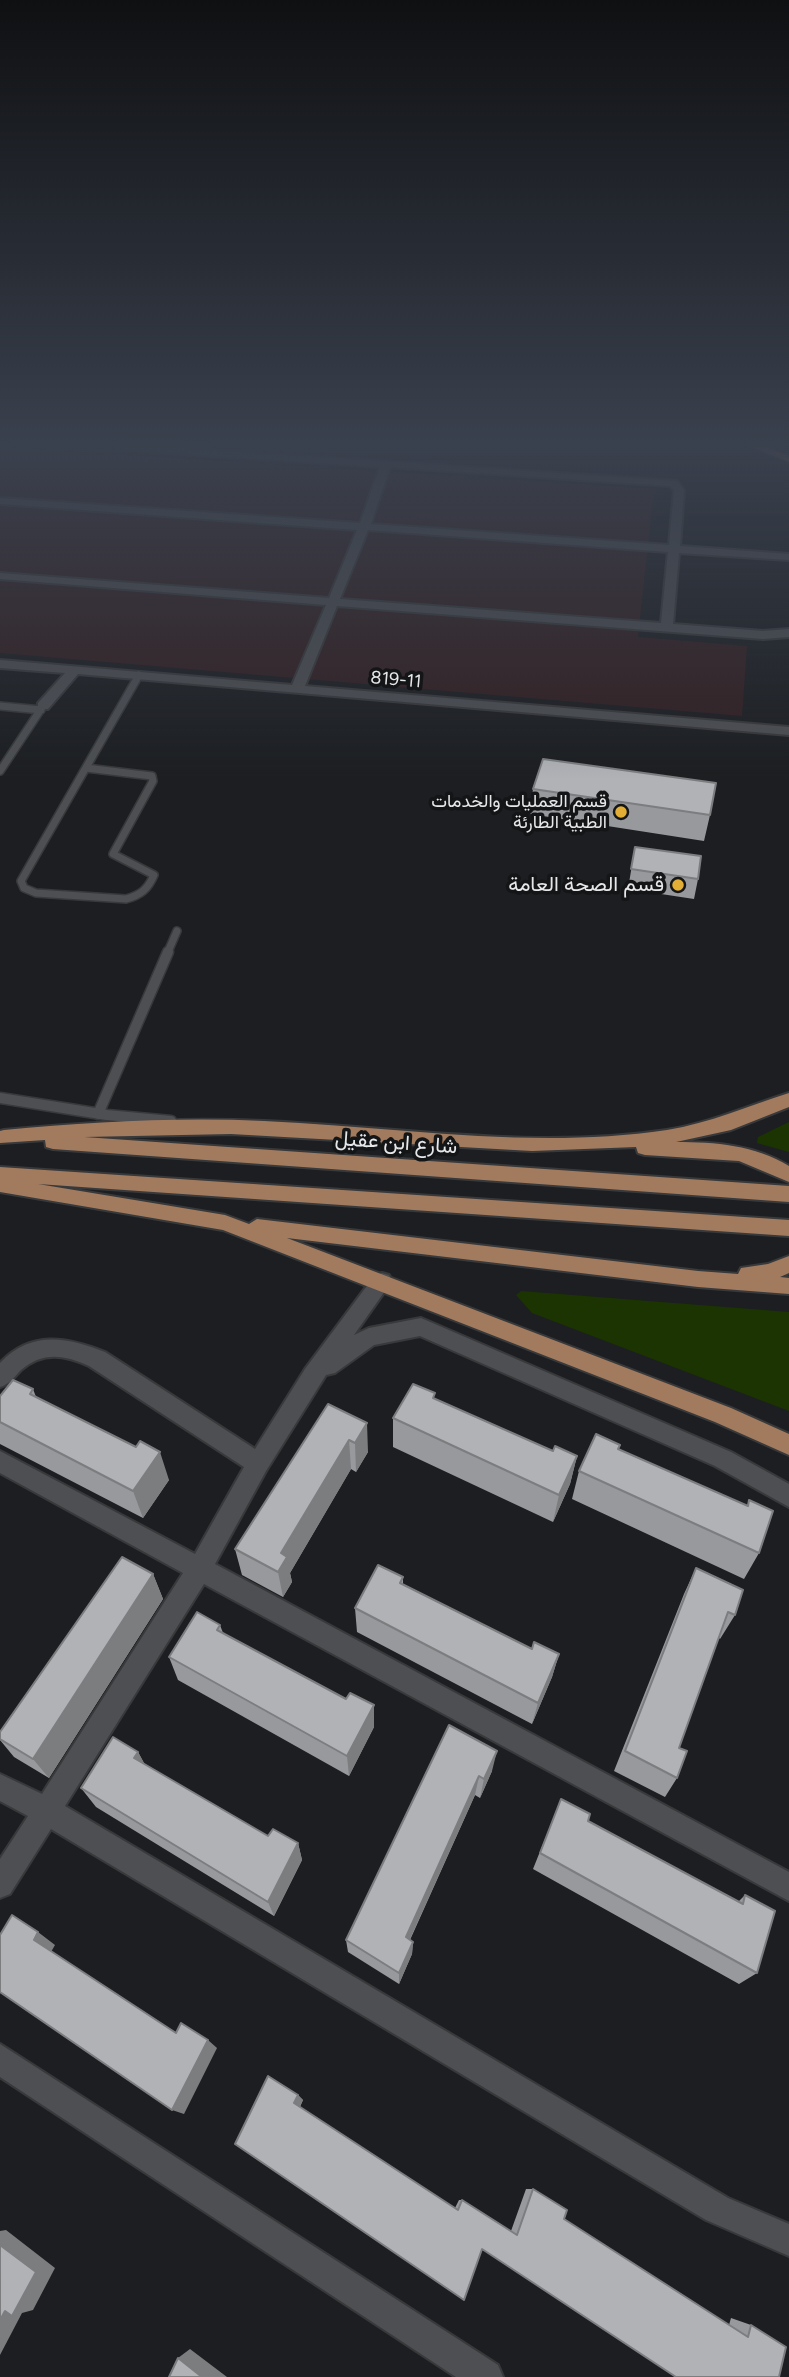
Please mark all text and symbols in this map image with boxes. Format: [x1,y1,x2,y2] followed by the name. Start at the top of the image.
[370,667,422,693] street label: 819-11
[431,791,607,834] place label: قسم العمليات والخدمات الطبية الطارئة
[613,804,629,820] marker: قسم العمليات والخدمات الطبية الطارئة
[508,872,664,898] place label: قسم الصحة العامة
[670,877,686,893] marker: قسم الصحة العامة
[334,1126,458,1160] street label: شارع ابن عقيل

